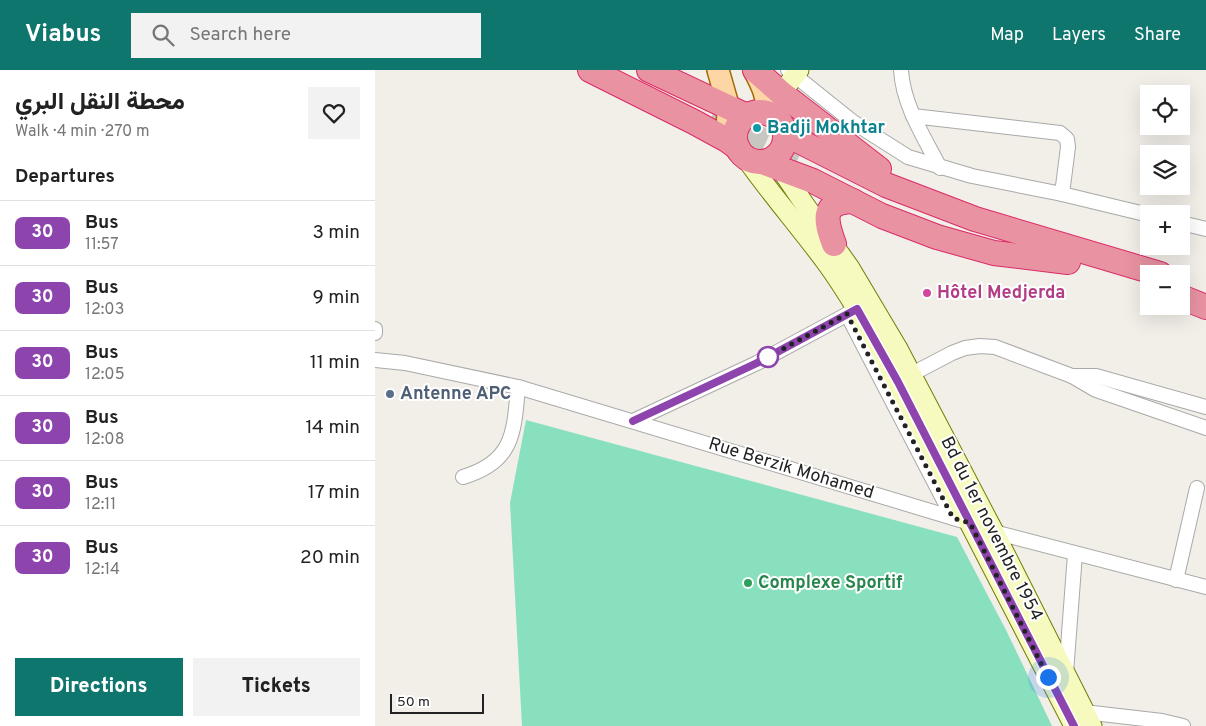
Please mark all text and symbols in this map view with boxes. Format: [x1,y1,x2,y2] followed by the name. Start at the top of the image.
[131,13,481,58] search box
[25,20,101,50] text: Viabus
[149,21,177,49] icon: search
[189,23,291,47] text: Search here
[990,24,1024,47] text: Map
[1052,24,1106,47] text: Layers
[1134,24,1181,47] text: Share
[1140,85,1190,315] map controls
[1140,85,1190,135] button: locate
[308,87,360,139] button: heart
[15,88,185,118] text: محطة النقل البري
[767,117,886,140] place label: Badji Mokhtar
[15,122,150,142] text: Walk · 4 min · 270 m
[751,122,763,134] marker: Badji Mokhtar
[1140,145,1190,195] button: layers
[15,165,115,189] text: Departures
[1140,205,1190,255] button: +
[85,211,119,235] text: Bus
[31,221,54,244] text: 30
[312,221,360,245] text: 3 min
[85,235,119,255] text: 11:57
[1140,265,1190,315] button: −
[85,276,119,300] text: Bus
[937,282,1065,305] place label: Hôtel Medjerda
[31,286,54,309] text: 30
[313,286,360,310] text: 9 min
[921,287,933,299] marker: Hôtel Medjerda
[85,300,124,320] text: 12:03
[85,341,119,365] text: Bus
[757,346,779,368] unlabelled marker
[31,351,54,374] text: 30
[310,351,360,375] text: 11 min
[85,365,125,385] text: 12:05
[400,383,511,406] place label: Antenne APC
[384,388,396,400] marker: Antenne APC
[85,406,119,430] text: Bus
[31,416,54,439] text: 30
[305,416,360,440] text: 14 min
[85,430,124,450] text: 12:08
[705,433,877,505] street label: Rue Berzik Mohamed
[934,433,1048,625] street label: Bd du 1er novembre 1954
[85,471,119,495] text: Bus
[31,481,54,504] text: 30
[308,481,360,505] text: 17 min
[85,495,116,515] text: 12:11
[85,536,119,560] text: Bus
[31,546,54,569] text: 30
[300,546,360,570] text: 20 min
[85,560,120,580] text: 12:14
[758,572,903,595] place label: Complexe Sportif
[742,577,754,589] marker: Complexe Sportif
[15,658,183,716] button: Directions
[193,658,360,716] button: Tickets
[1036,665,1061,690] your location
[390,691,484,714] scale bar
[397,694,430,711] text: 50 m

